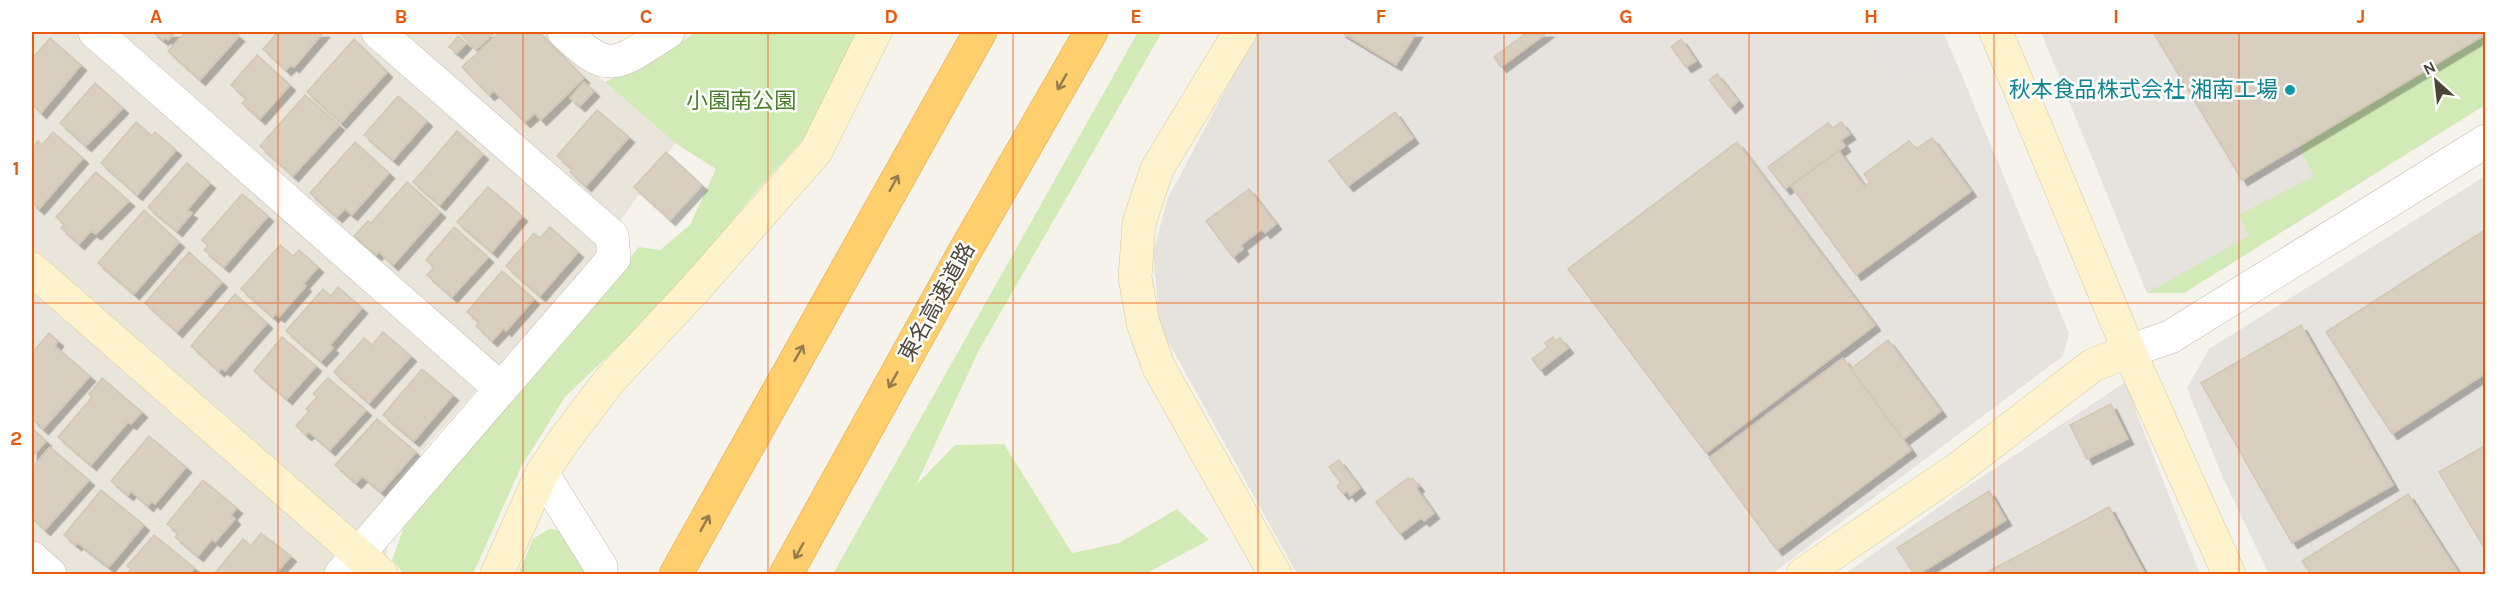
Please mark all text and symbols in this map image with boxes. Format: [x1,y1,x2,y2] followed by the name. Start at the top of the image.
[150,5,163,28] text: A
[395,5,407,28] text: B
[640,5,652,28] text: C
[884,5,898,28] text: D
[1130,5,1142,28] text: E
[1376,5,1387,28] text: F
[1619,5,1633,28] text: G
[1864,5,1878,28] text: H
[2113,5,2119,28] text: I
[2357,5,2365,28] text: J
[2406,51,2466,111] north arrow
[2420,57,2439,79] text: N
[1055,73,1067,90] one-way arrow
[2009,77,2278,103] place label: 秋本食品株式会社 湘南工場
[2283,83,2297,97] marker: 秋本食品株式会社 湘南工場
[686,88,796,114] park label: 小園南公園
[12,157,20,180] text: 1
[889,175,901,192] one-way arrow
[894,238,980,366] street label: 東名高速道路
[794,344,805,362] one-way arrow
[887,371,899,388] one-way arrow
[10,427,22,450] text: 2
[699,515,711,532] one-way arrow
[793,542,805,559] one-way arrow

